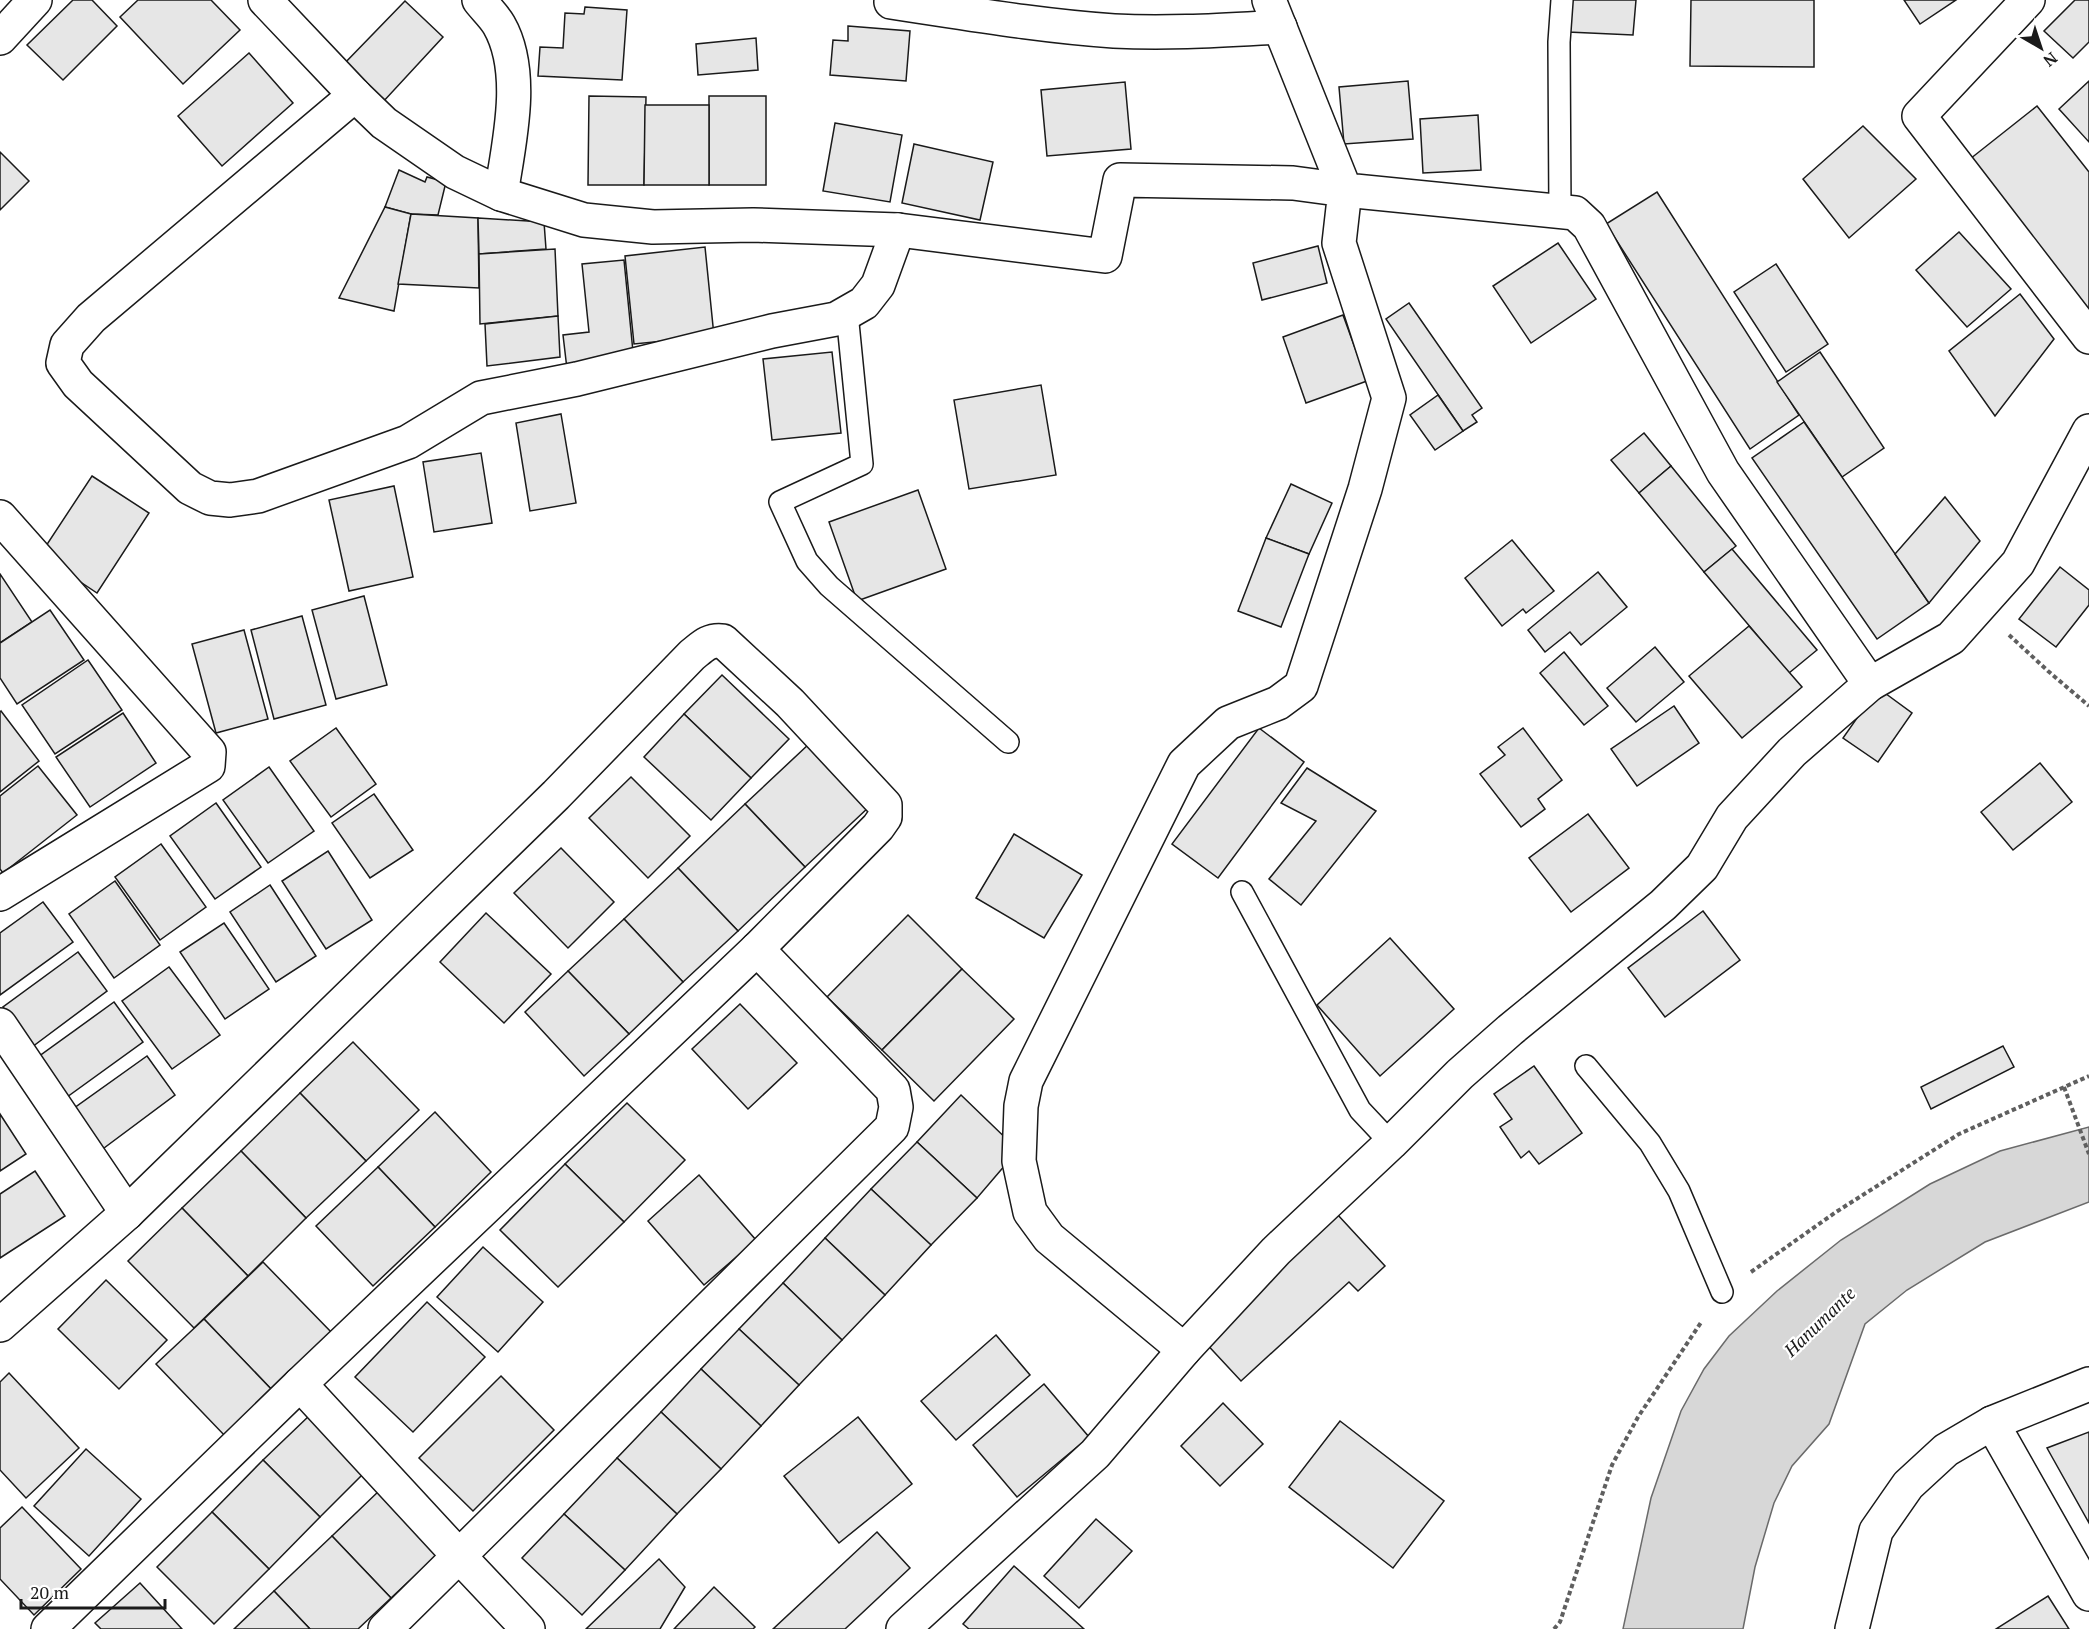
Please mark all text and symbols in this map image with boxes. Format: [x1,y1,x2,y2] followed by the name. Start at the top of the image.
[2011,18,2071,78] north arrow
[2039,47,2062,72] text: N
[1778,1281,1860,1362] water label: Hanumante
[21,1572,165,1610] scale bar
[30,1580,70,1604] text: 20 m

